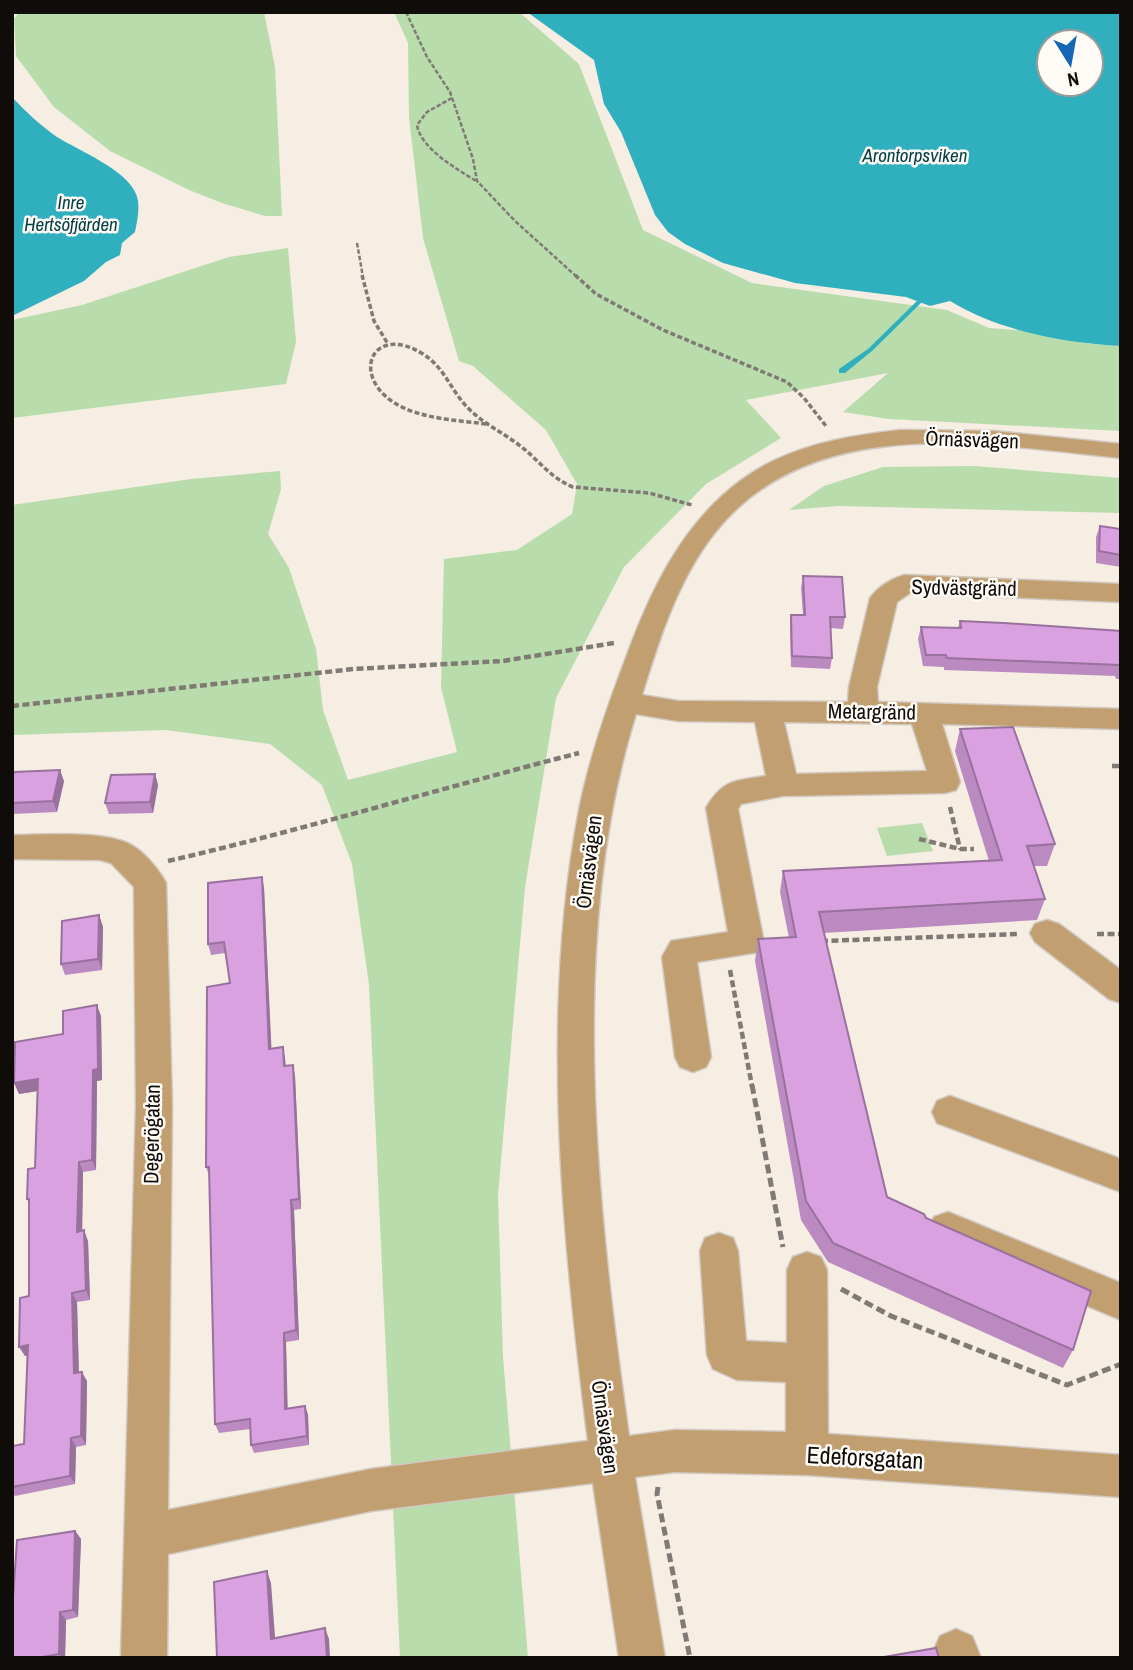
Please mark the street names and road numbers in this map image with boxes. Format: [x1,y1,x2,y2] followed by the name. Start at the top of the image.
[925,423,1019,456] street label: Örnäsvägen
[911,572,1017,603] street label: Sydvästgränd
[828,696,916,727] street label: Metargränd
[568,814,609,910] street label: Örnäsvägen
[136,1084,167,1184] street label: Degerögatan
[585,1378,626,1475] street label: Örnäsvägen
[806,1438,924,1476] street label: Edeforsgatan

